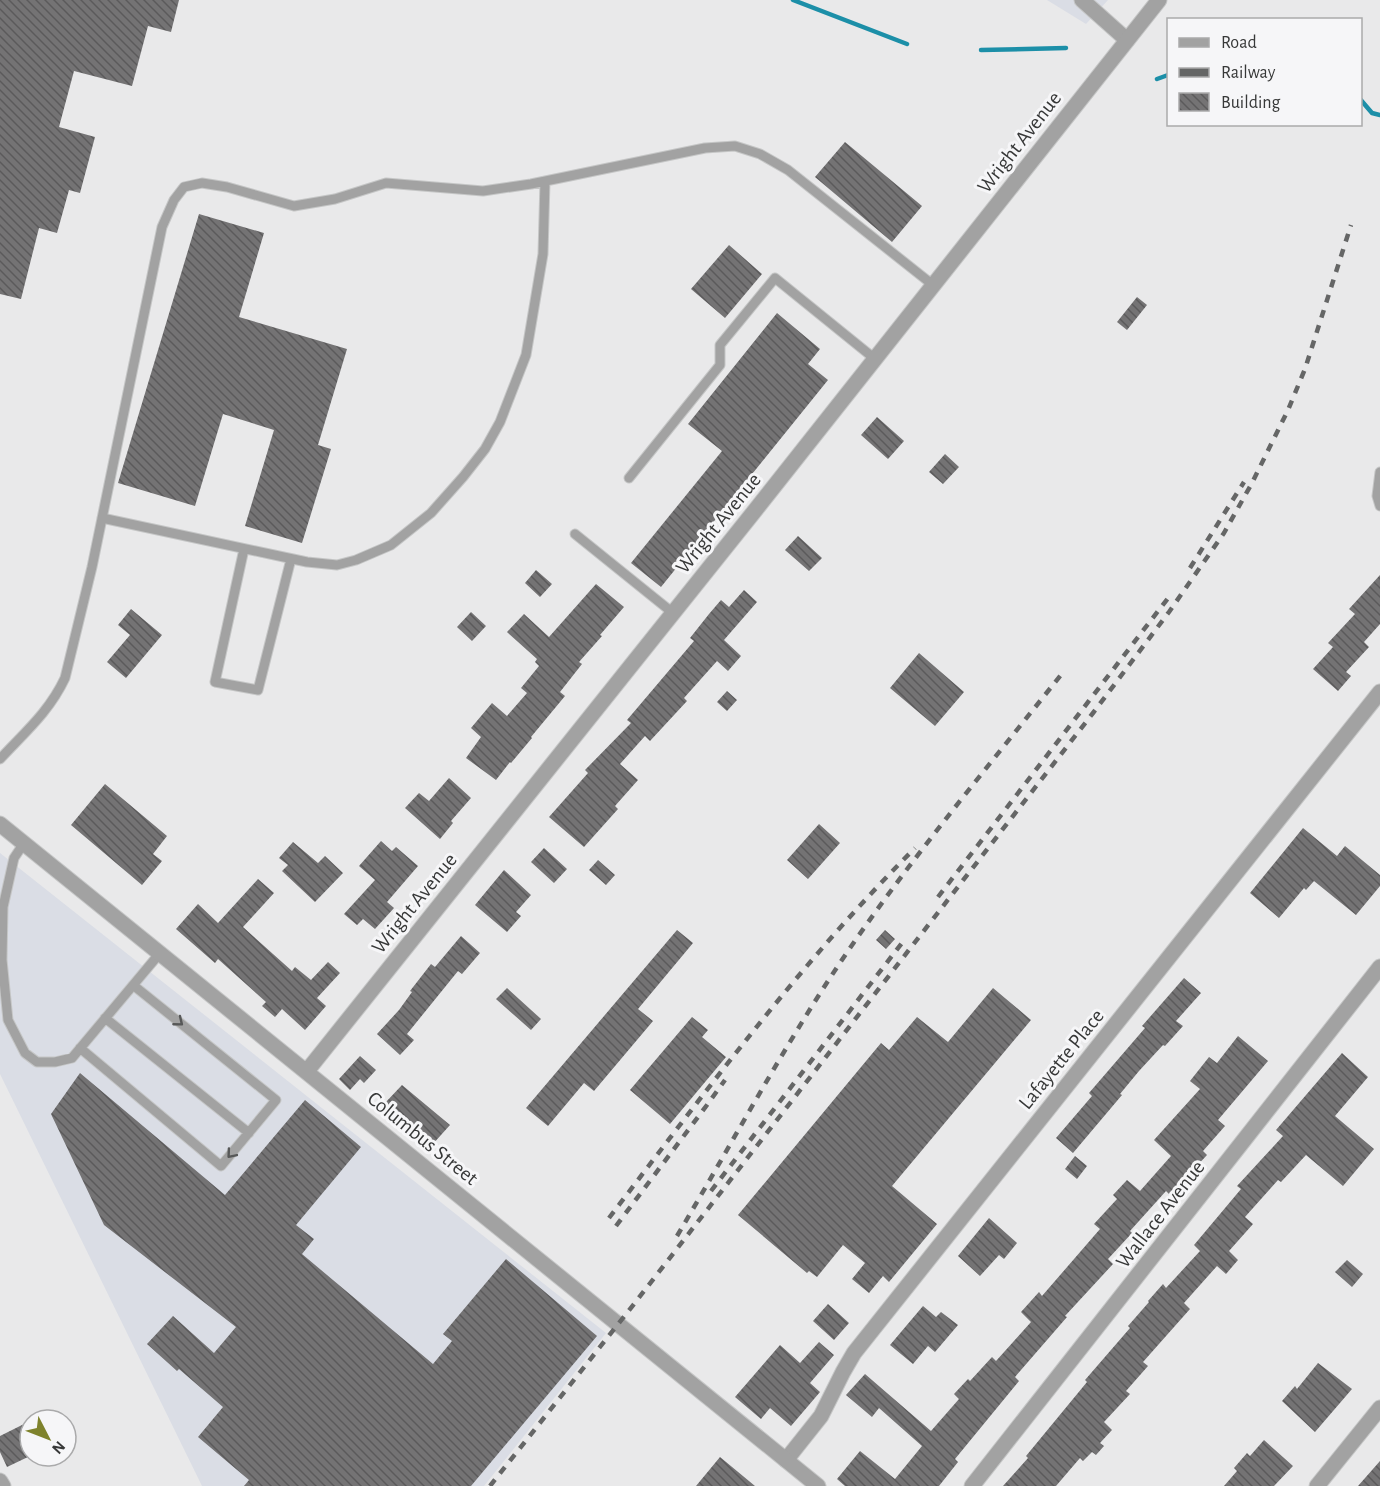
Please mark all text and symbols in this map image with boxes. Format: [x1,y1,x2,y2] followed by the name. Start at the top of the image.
[1167,18,1362,126] legend
[1221,34,1257,52] text: Road
[1221,64,1276,82] text: Railway
[974,88,1065,197] street label: Wright Avenue
[1221,94,1281,112] text: Building
[672,469,765,577] street label: Wright Avenue
[368,849,461,957] street label: Wright Avenue
[1015,1005,1108,1113] street label: Lafayette Place
[172,1014,183,1025] one-way arrow
[363,1088,482,1189] street label: Columbus Street
[227,1147,238,1158] one-way arrow
[1112,1157,1209,1272] street label: Wallace Avenue
[18,1408,78,1468] north arrow
[49,1438,68,1457] text: N

